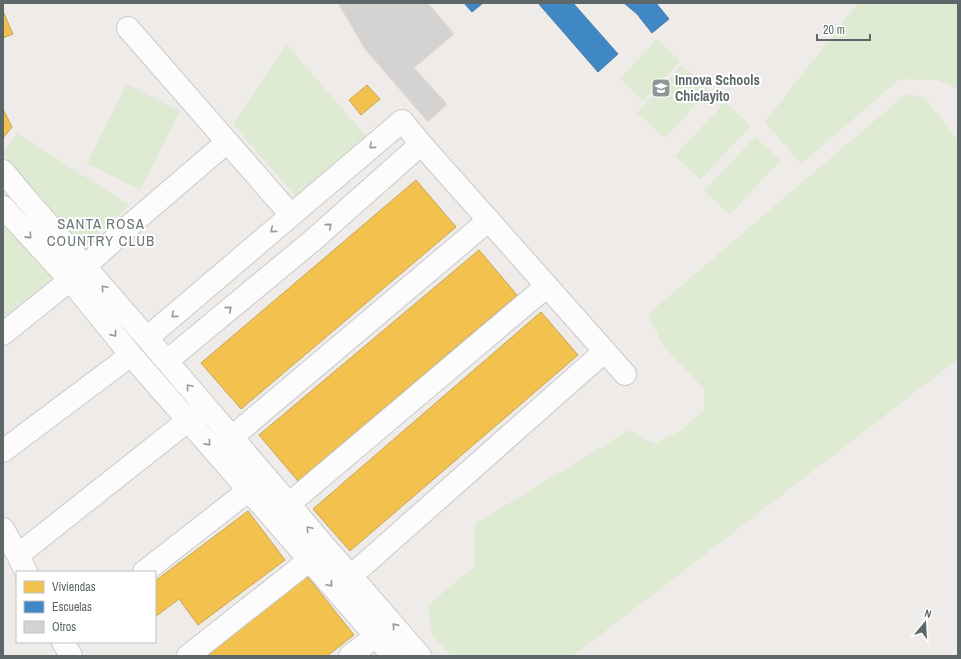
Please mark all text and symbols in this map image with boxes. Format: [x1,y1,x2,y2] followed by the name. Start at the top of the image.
[817,16,870,42] scale bar
[823,22,845,38] text: 20 m
[675,71,760,105] place label: Innova Schools Chiclayito
[650,77,672,99] school or university icon: Innova Schools Chiclayito
[370,142,377,149] one-way arrow
[47,213,155,251] district label: SANTA ROSA COUNTRY CLUB
[324,223,332,230] one-way arrow
[270,226,278,233] one-way arrow
[25,231,32,238] one-way arrow
[102,286,109,293] one-way arrow
[225,307,232,314] one-way arrow
[172,310,179,317] one-way arrow
[109,329,116,337] one-way arrow
[186,384,193,392] one-way arrow
[203,438,211,446] one-way arrow
[307,526,314,533] one-way arrow
[16,571,156,643] legend
[52,579,96,595] text: Viviendas
[325,579,332,586] one-way arrow
[52,599,92,615] text: Escuelas
[905,603,945,643] north arrow
[923,606,933,621] text: N
[52,619,76,635] text: Otros
[393,624,400,631] one-way arrow

